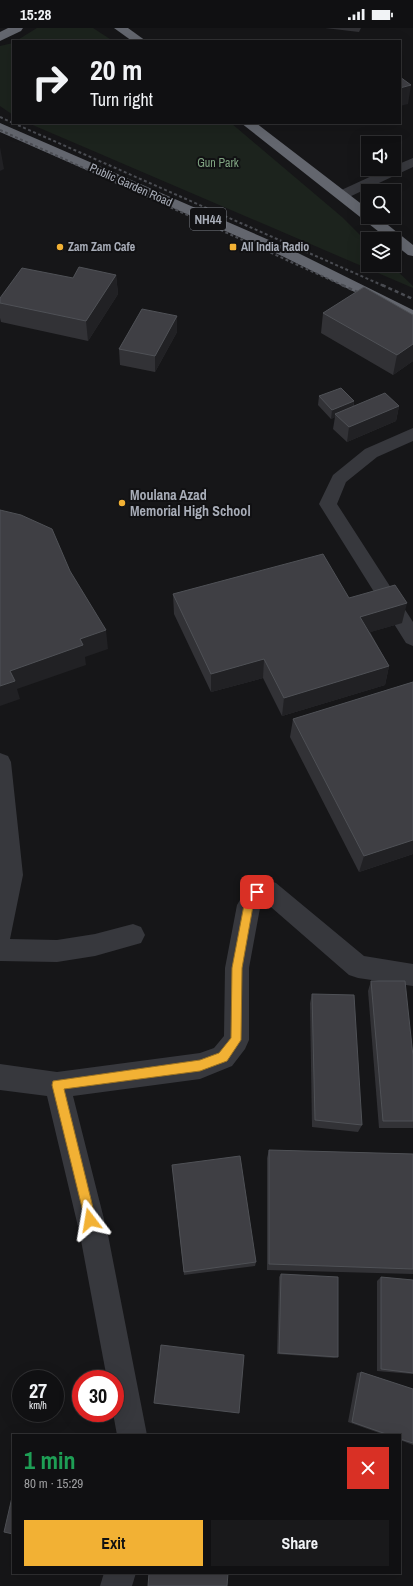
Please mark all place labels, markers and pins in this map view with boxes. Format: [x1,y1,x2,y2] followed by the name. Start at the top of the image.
[68,239,136,255] place label: Zam Zam Cafe
[241,239,309,255] place label: All India Radio
[55,242,65,252] marker: Zam Zam Cafe
[228,242,238,252] marker: All India Radio
[130,486,251,520] place label: Moulana Azad Memorial High School
[117,498,127,508] marker: Moulana Azad Memorial High School
[240,875,274,909] pin

